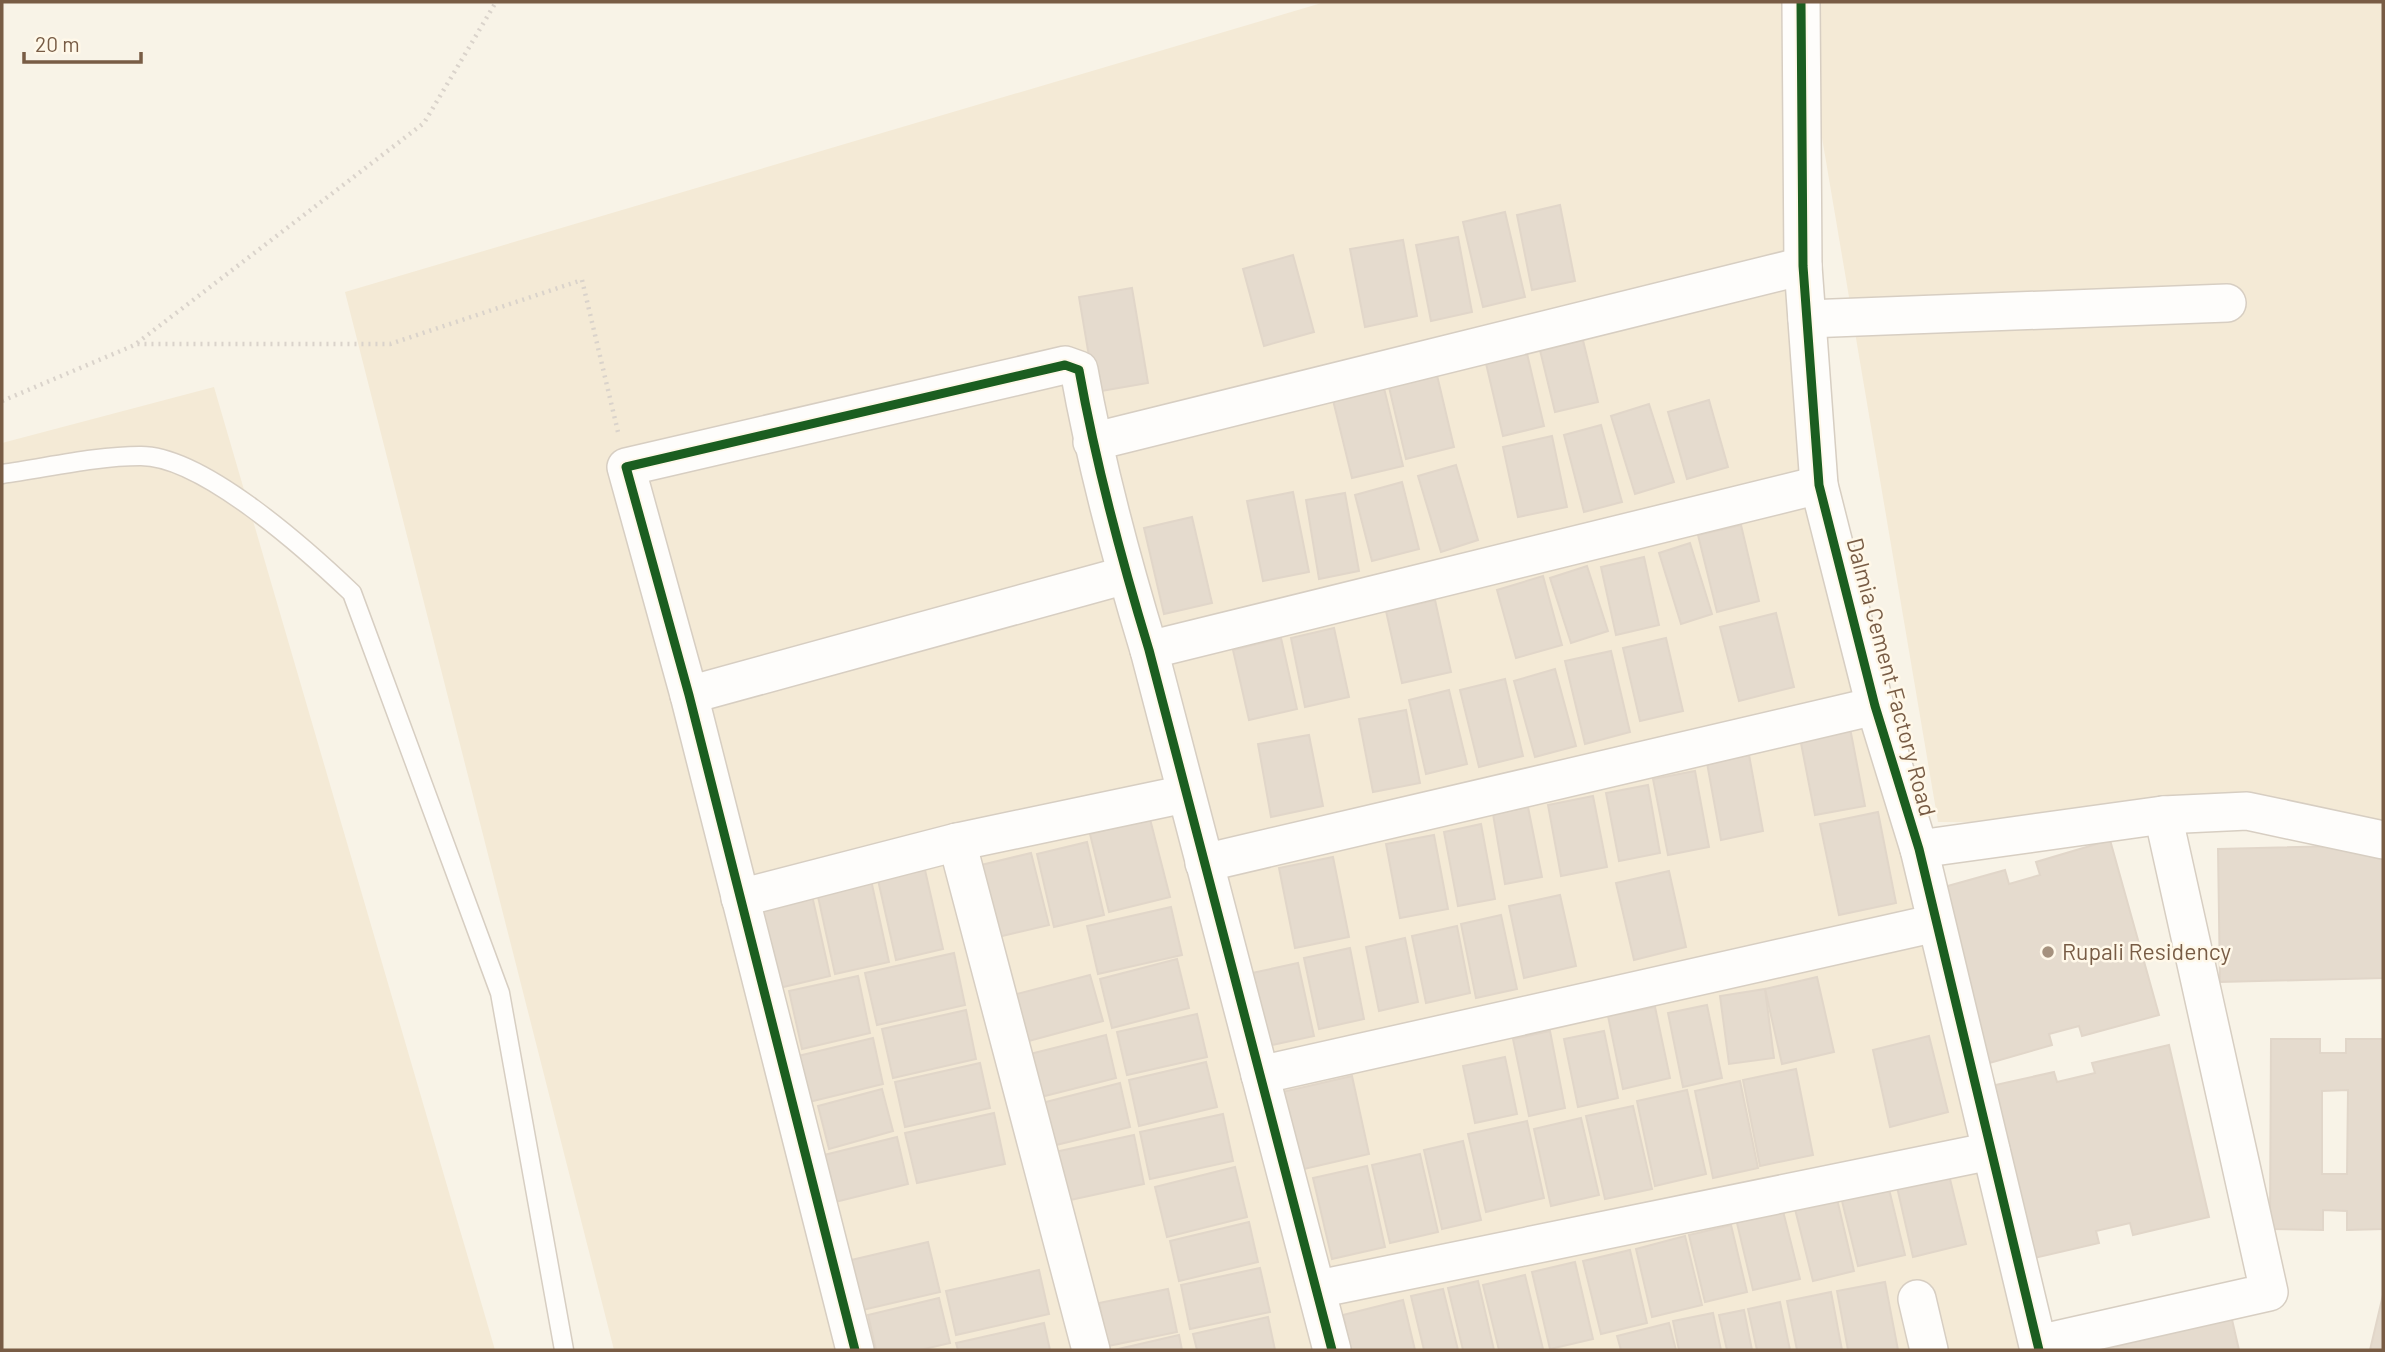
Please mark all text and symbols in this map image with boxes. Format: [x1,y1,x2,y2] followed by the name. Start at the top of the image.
[24,21,142,65] scale bar
[35,31,80,56] text: 20 m
[1841,535,1943,819] street label: Dalmia Cement Factory Road
[2062,937,2231,965] place label: Rupali Residency
[2040,944,2056,960] marker: Rupali Residency

